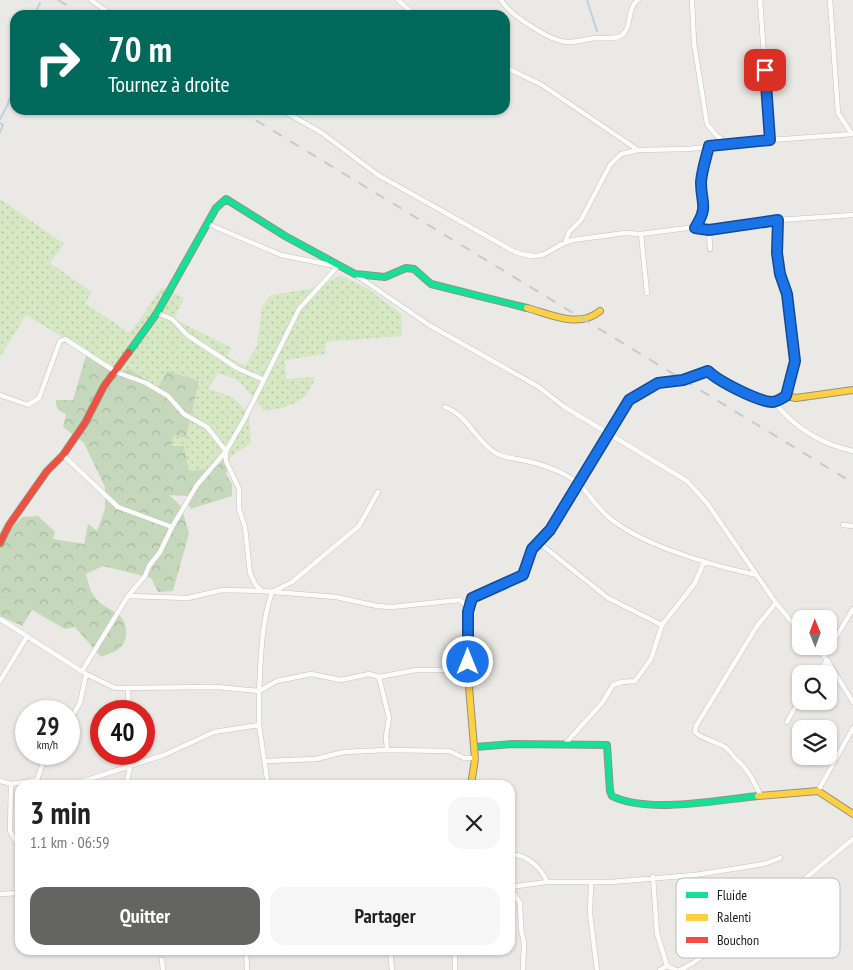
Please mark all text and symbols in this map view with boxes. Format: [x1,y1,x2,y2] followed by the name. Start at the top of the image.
[108,26,172,72] text: 70 m
[25,30,90,95] icon: right
[744,49,786,91] pin
[751,56,779,84] icon: arrive
[108,70,230,98] text: Tournez à droite
[792,610,838,655] north arrow
[792,610,837,765] map controls
[441,635,493,687] position arrow
[792,665,837,710] button: search
[90,700,155,765] speed limit sign: 40
[36,710,59,742] text: 29
[792,720,837,765] button: layers
[37,737,58,752] text: km/h
[30,793,91,832] text: 3 min
[448,797,500,849] button: close
[30,832,110,852] text: 1.1 km · 06:59
[676,878,840,958] legend
[717,886,747,904] text: Fluide
[30,887,260,945] button: Quitter
[270,887,500,945] button: Partager
[717,908,751,926] text: Ralenti
[717,931,759,949] text: Bouchon

